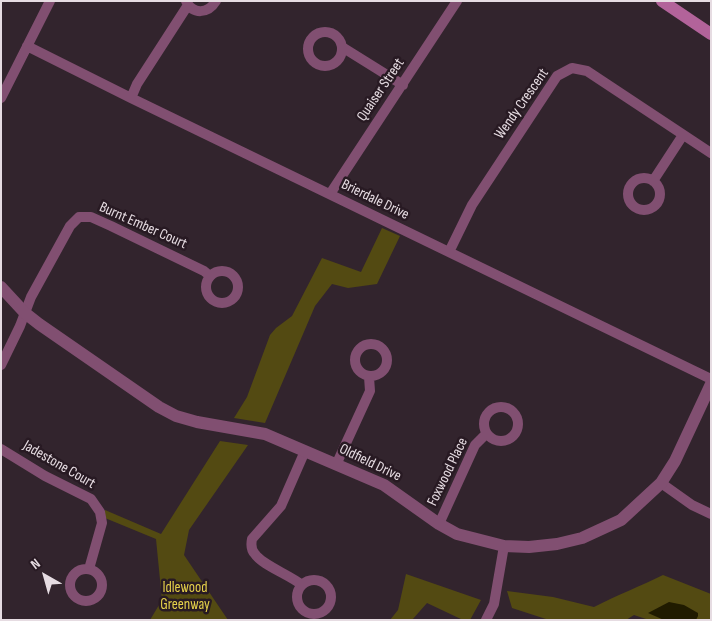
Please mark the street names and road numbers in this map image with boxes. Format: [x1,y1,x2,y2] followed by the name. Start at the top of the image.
[353,55,409,125] street label: Quaiser Street
[491,65,553,143] street label: Wendy Crescent
[338,176,412,224] street label: Brierdale Drive
[96,199,190,253] street label: Burnt Ember Court
[424,435,472,509] street label: Foxwood Place
[20,437,98,493] street label: Jadestone Court
[336,440,404,486] street label: Oldfield Drive

